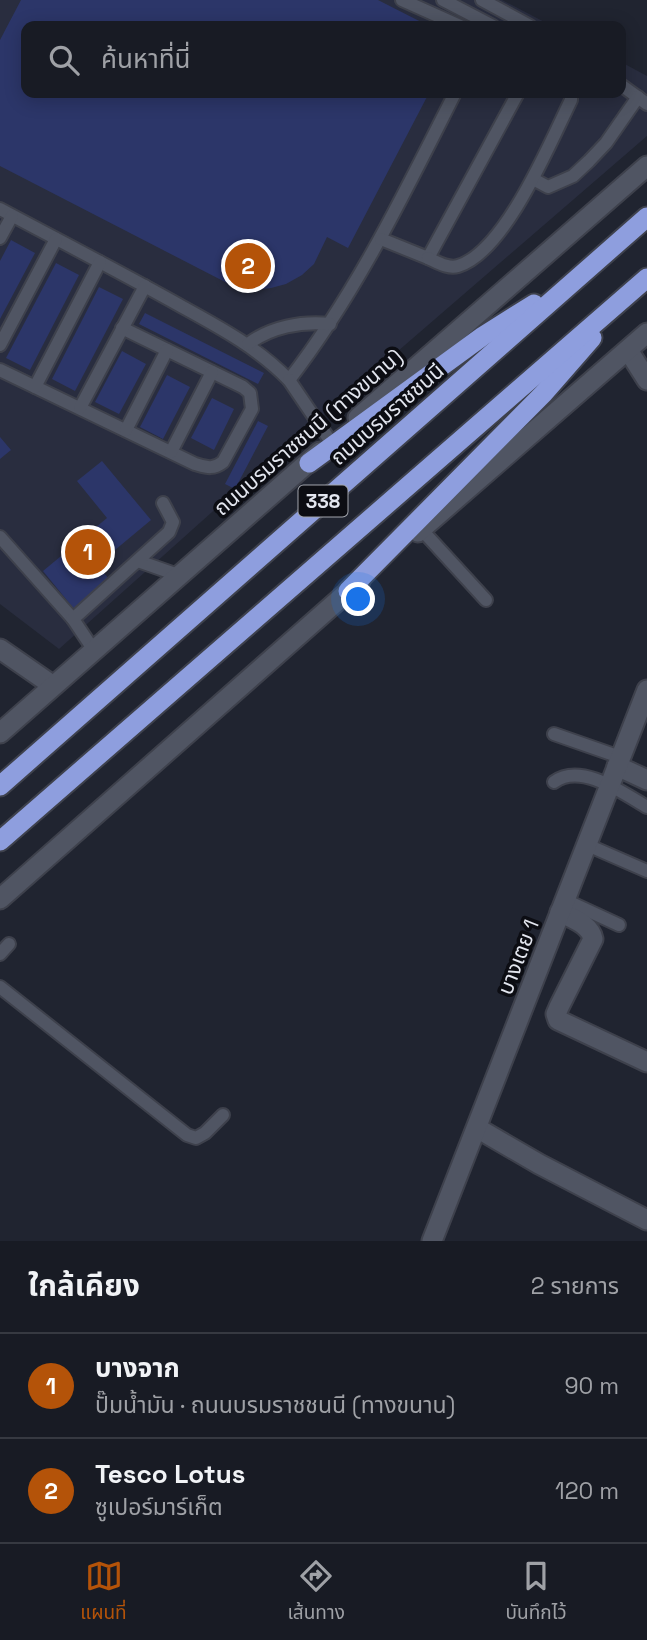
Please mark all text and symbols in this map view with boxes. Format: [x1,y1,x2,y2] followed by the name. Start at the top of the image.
[21,21,626,98] search box
[45,41,83,79] icon: search
[101,42,191,76] text: ค้นหาที่นี่
[225,240,271,292] pin: 2
[208,343,408,521] street label: ถนนบรมราชชนนี (ทางขนาน)
[325,357,449,471] street label: ถนนบรมราชชนนี
[298,486,348,516] road number: 338
[65,526,111,578] pin: 1
[341,582,375,616] your location
[491,916,545,998] street label: บางเตย 1
[28,1266,140,1305] text: ใกล้เคียง
[531,1271,619,1301] text: 2 รายการ
[95,1351,180,1385] text: บางจาก
[46,1371,56,1401] text: 1
[564,1371,619,1401] text: 90 m
[95,1390,455,1420] text: ปั๊มน้ำมัน · ถนนบรมราชชนนี (ทางขนาน)
[95,1457,245,1491] text: Tesco Lotus
[44,1476,58,1506] text: 2
[555,1476,619,1506] text: 120 m
[95,1492,223,1522] text: ซูเปอร์มาร์เก็ต
[80,1557,127,1628] tab: แผนที่
[287,1557,345,1628] tab: เส้นทาง
[506,1557,567,1628] tab: บันทึกไว้

